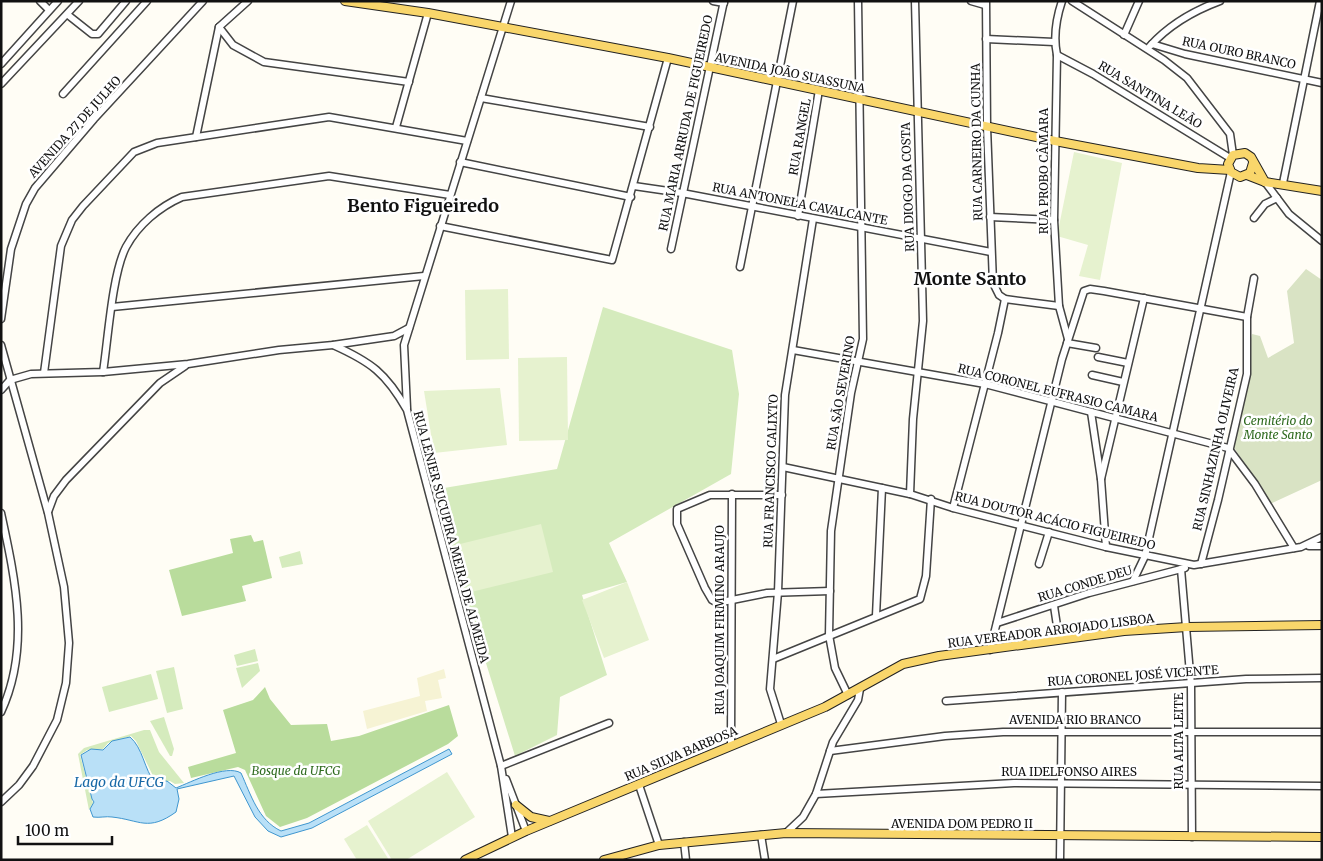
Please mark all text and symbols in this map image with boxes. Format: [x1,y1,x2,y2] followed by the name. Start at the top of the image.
[655,13,716,232] street label: RUA MARIA ARRUDA DE FIGUEIREDO
[1181,33,1298,72] street label: RUA OURO BRANCO
[712,49,867,96] street label: AVENIDA JOÃO SUASSUNA
[1096,58,1205,132] street label: RUA SANTINA LEÃO
[968,63,985,221] street label: RUA CARNEIRO DA CUNHA
[24,73,124,181] street label: AVENIDA 27 DE JULHO
[785,97,814,177] street label: RUA RANGEL
[1036,107,1051,234] street label: RUA PROBO CÂMARA
[898,121,917,252] street label: RUA DIOGO DA COSTA
[711,179,889,228] street label: RUA ANTONELA CAVALCANTE
[347,194,499,217] district label: Bento Figueiredo
[914,267,1027,290] district label: Monte Santo
[823,334,858,451] street label: RUA SÃO SEVERINO
[956,360,1160,425] street label: RUA CORONEL EUFRASIO CAMARA
[1189,365,1242,532] street label: RUA SINHAZINHA OLIVEIRA
[760,394,781,548] street label: RUA FRANCISCO CALIXTO
[411,409,493,665] street label: RUA LENIER SUCUPIRA MEIRA DE ALMEIDA
[1242,413,1313,442] park label: Cemitério do Monte Santo
[953,488,1157,553] street label: RUA DOUTOR ACÁCIO FIGUEIREDO
[712,525,727,715] street label: RUA JOAQUIM FIRMINO ARAUJO
[1036,562,1134,605] street label: RUA CONDE DEU
[947,610,1156,651] street label: RUA VEREADOR ARROJADO LISBOA
[1047,662,1219,689] street label: RUA CORONEL JOSÉ VICENTE
[1171,692,1186,789] street label: RUA ALTA LEITE
[1008,712,1141,727] street label: AVENIDA RIO BRANCO
[622,723,740,784] street label: RUA SILVA BARBOSA
[252,763,340,778] park label: Bosque da UFCG
[1001,764,1137,779] street label: RUA IDELFONSO AIRES
[74,773,165,791] water label: Lago da UFCG
[18,814,111,846] scale bar
[890,816,1033,831] street label: AVENIDA DOM PEDRO II
[25,821,69,840] text: 100 m

